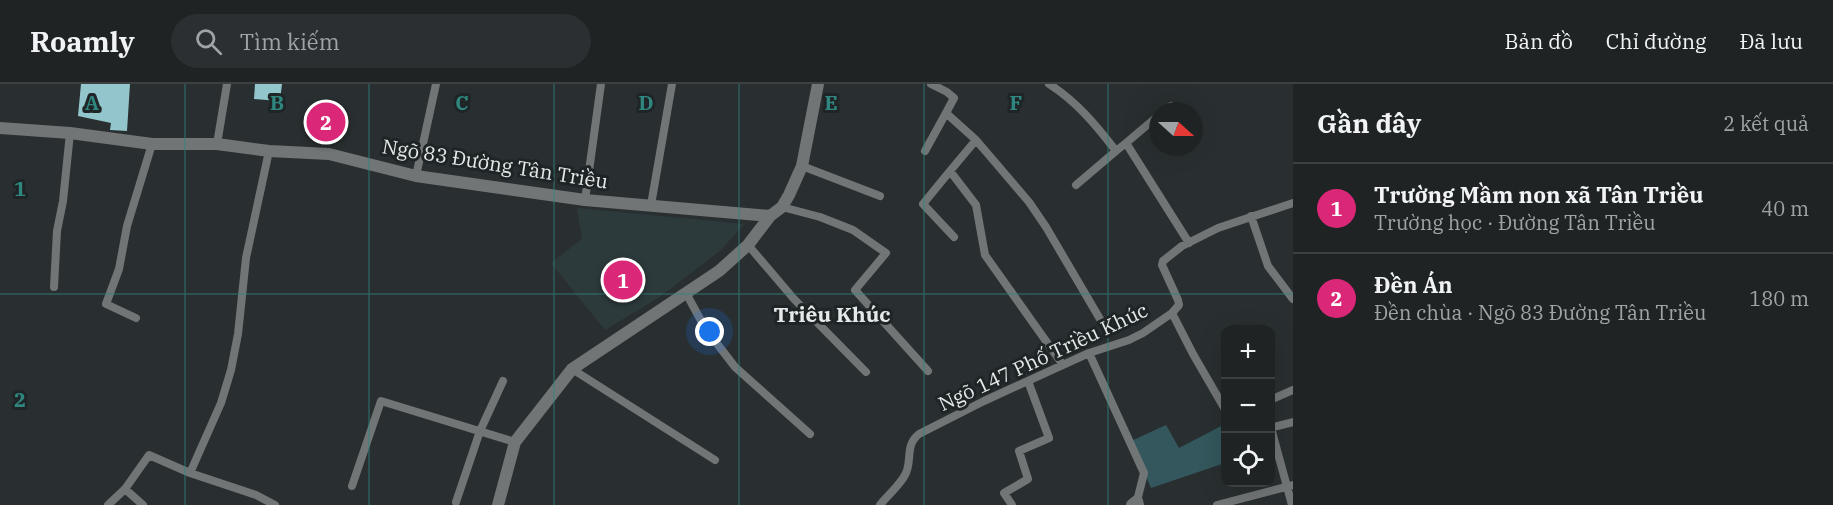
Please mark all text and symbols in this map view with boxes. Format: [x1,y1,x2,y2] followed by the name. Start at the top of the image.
[171,14,591,68] search box
[30,23,135,60] text: Roamly
[192,25,225,58] icon: search
[240,27,340,56] text: Tìm kiếm
[1504,27,1573,55] text: Bản đồ
[1606,27,1707,55] text: Chỉ đường
[1740,27,1803,55] text: Đã lưu
[85,89,99,116] text: A
[270,89,284,116] text: B
[455,89,469,116] text: C
[638,89,654,116] text: D
[824,89,838,116] text: E
[1010,89,1022,116] text: F
[306,99,346,144] pin: 2
[1149,102,1203,156] north arrow
[1317,106,1421,140] text: Gần đây
[1723,110,1809,137] text: 2 kết quả
[380,132,610,195] street label: Ngõ 83 Đường Tân Triều
[14,175,26,202] text: 1
[1374,180,1703,209] text: Trường Mầm non xã Tân Triều
[1331,195,1343,222] text: 1
[1761,195,1809,222] text: 40 m
[1374,209,1656,236] text: Trường học · Đường Tân Triều
[604,258,642,302] pin: 1
[1374,270,1453,299] text: Đền Án
[1331,285,1343,312] text: 2
[1749,285,1809,312] text: 180 m
[934,296,1152,417] street label: Ngõ 147 Phố Triều Khúc
[1374,299,1706,326] text: Đền chùa · Ngõ 83 Đường Tân Triều
[773,300,891,328] district label: Triêu Khúc
[695,317,724,346] your location
[1221,325,1275,487] map controls
[1221,325,1275,379] button: +
[1221,379,1275,433] button: −
[14,386,26,413] text: 2
[1221,433,1275,487] button: locate

